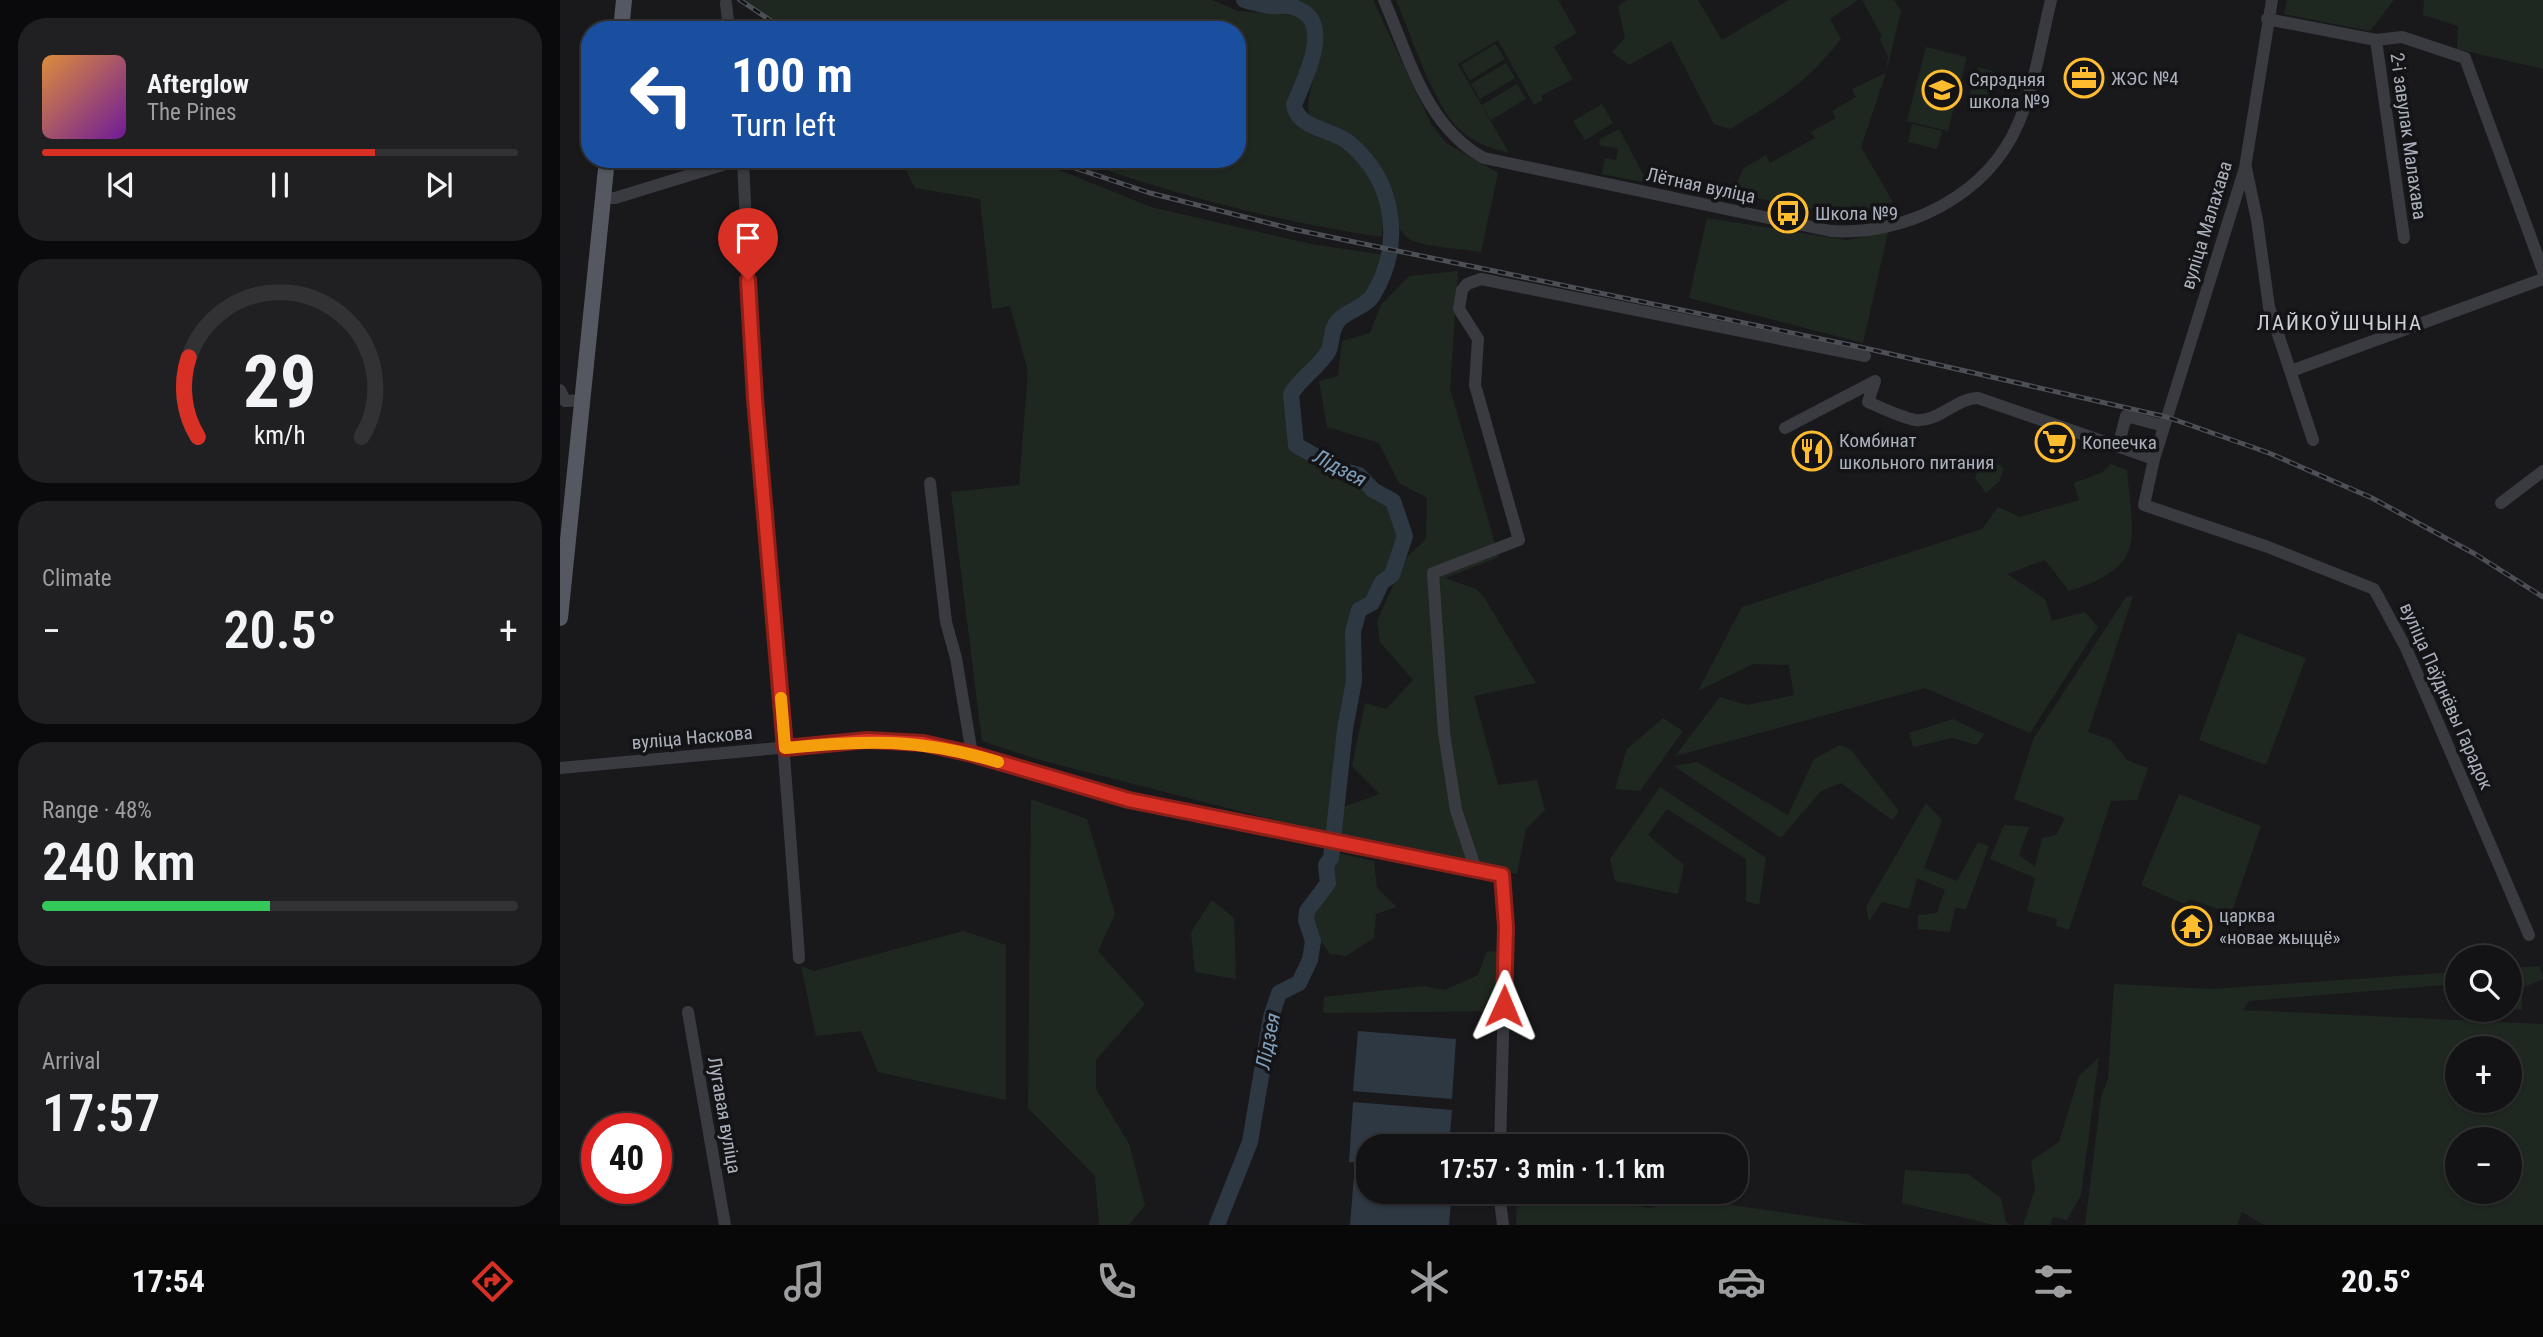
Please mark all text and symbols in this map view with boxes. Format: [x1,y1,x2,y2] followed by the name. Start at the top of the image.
[731,47,853,104] text: 100 m
[616,49,707,140] icon: left
[2385,51,2432,221] street label: 2-і завулак Малахава
[2063,57,2105,99] office icon: ЖЭС №4
[2111,67,2179,90] place label: ЖЭС №4
[1969,68,2050,113] place label: Сярэдняя школа №9
[147,69,249,99] text: Afterglow
[1921,69,1963,111] school or university icon: Сярэдняя школа №9
[147,99,237,126] text: The Pines
[731,106,836,144] text: Turn left
[2176,158,2237,292] street label: вуліца Малахава
[1644,163,1758,208] street label: Лётная вуліца
[102,166,140,204] icon: previous
[261,166,299,204] icon: pause
[420,166,458,204] icon: next
[1767,192,1809,234] bus stop icon: Школа №9
[1815,202,1898,225] place label: Школа №9
[718,208,778,280] pin
[729,219,767,257] icon: arrive
[2257,311,2423,335] district label: ЛАЙКОЎШЧЫНА
[243,340,317,426] text: 29
[254,421,306,450] text: km/h
[2034,421,2076,463] supermarket icon: Копеечка
[1839,429,1994,474] place label: Комбинат школьного питания
[1791,430,1833,472] restaurant icon: Комбинат школьного питания
[2082,431,2157,454] place label: Копеечка
[1308,444,1371,492] water label: Лідзея
[42,565,112,592] text: Climate
[2395,599,2498,793] street label: вуліца Паўднёвы Гарадок
[223,600,337,661] text: 20.5°
[42,609,61,653] text: −
[499,609,518,653] text: +
[631,721,753,754] street label: вуліца Наскова
[42,797,152,824] text: Range · 48%
[42,832,196,893] text: 240 km
[2219,904,2340,949] place label: царква «новае жыццё»
[2171,905,2213,947] temple icon: царква «новае жыццё»
[2445,945,2522,1204] map controls
[2445,945,2522,1022] button: search
[1467,969,1541,1043] position arrow
[1251,1011,1285,1072] water label: Лідзея
[2445,1036,2522,1113] button: +
[42,1048,101,1075] text: Arrival
[703,1055,746,1175] street label: Лугавая вуліца
[42,1083,160,1144] text: 17:57
[581,1113,672,1204] speed limit sign: 40
[2445,1127,2522,1204] button: −
[1439,1154,1665,1184] text: 17:57 · 3 min · 1.1 km
[468,1257,517,1306] icon: directions
[780,1257,829,1306] icon: music
[1092,1257,1141,1306] icon: phone
[1405,1257,1454,1306] icon: climate
[1717,1257,1766,1306] icon: car
[2029,1257,2078,1306] icon: filters
[132,1262,205,1300] text: 17:54
[2341,1262,2411,1300] text: 20.5°

